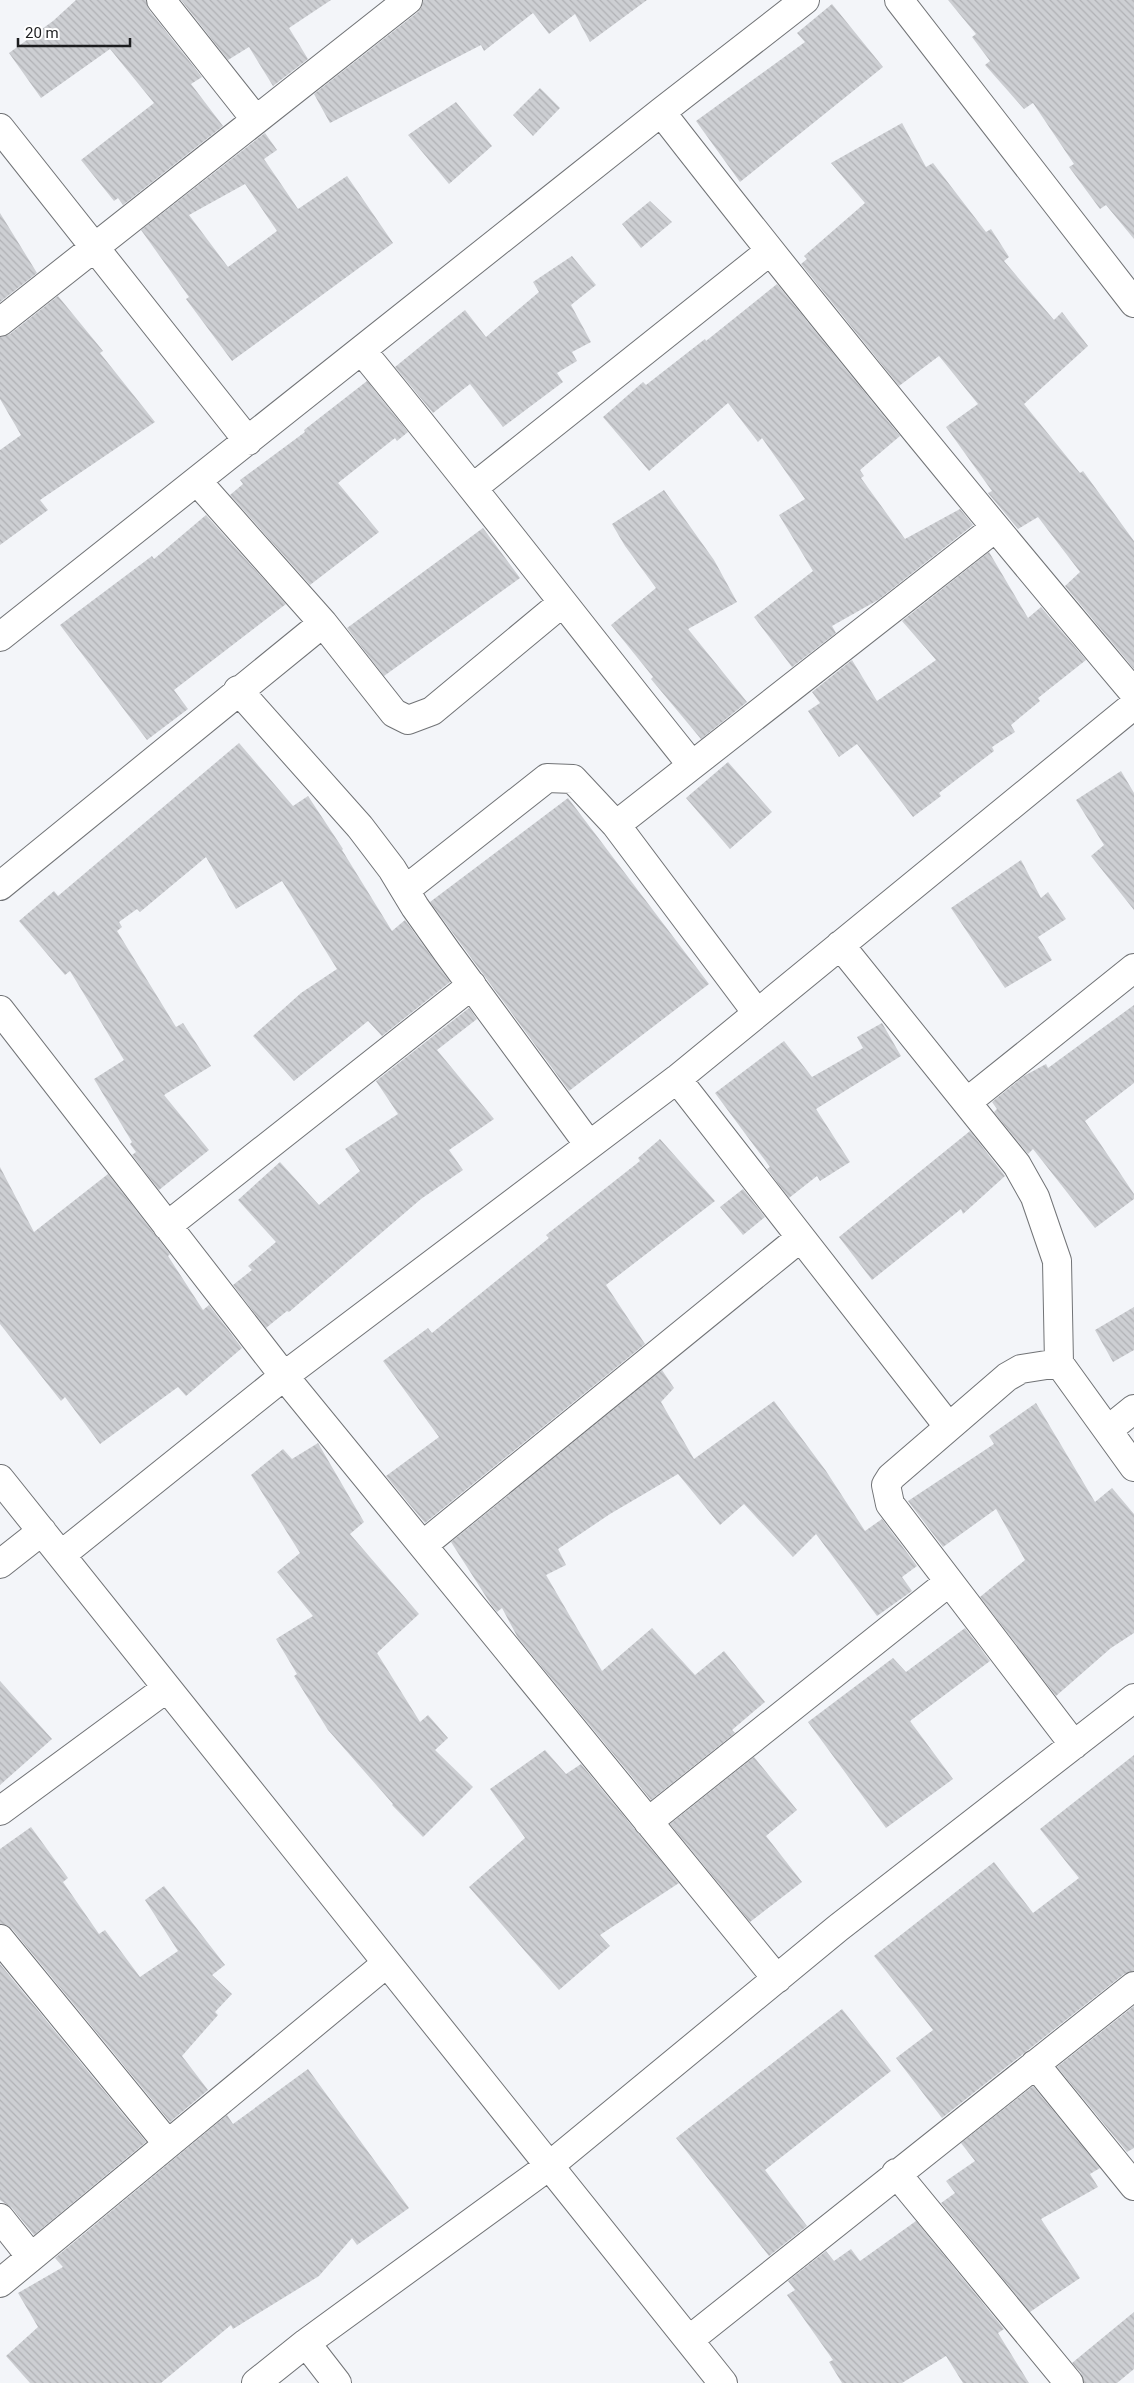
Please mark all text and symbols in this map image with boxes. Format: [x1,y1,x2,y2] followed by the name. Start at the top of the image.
[18,15,130,47] scale bar
[25,24,59,42] text: 20 m

